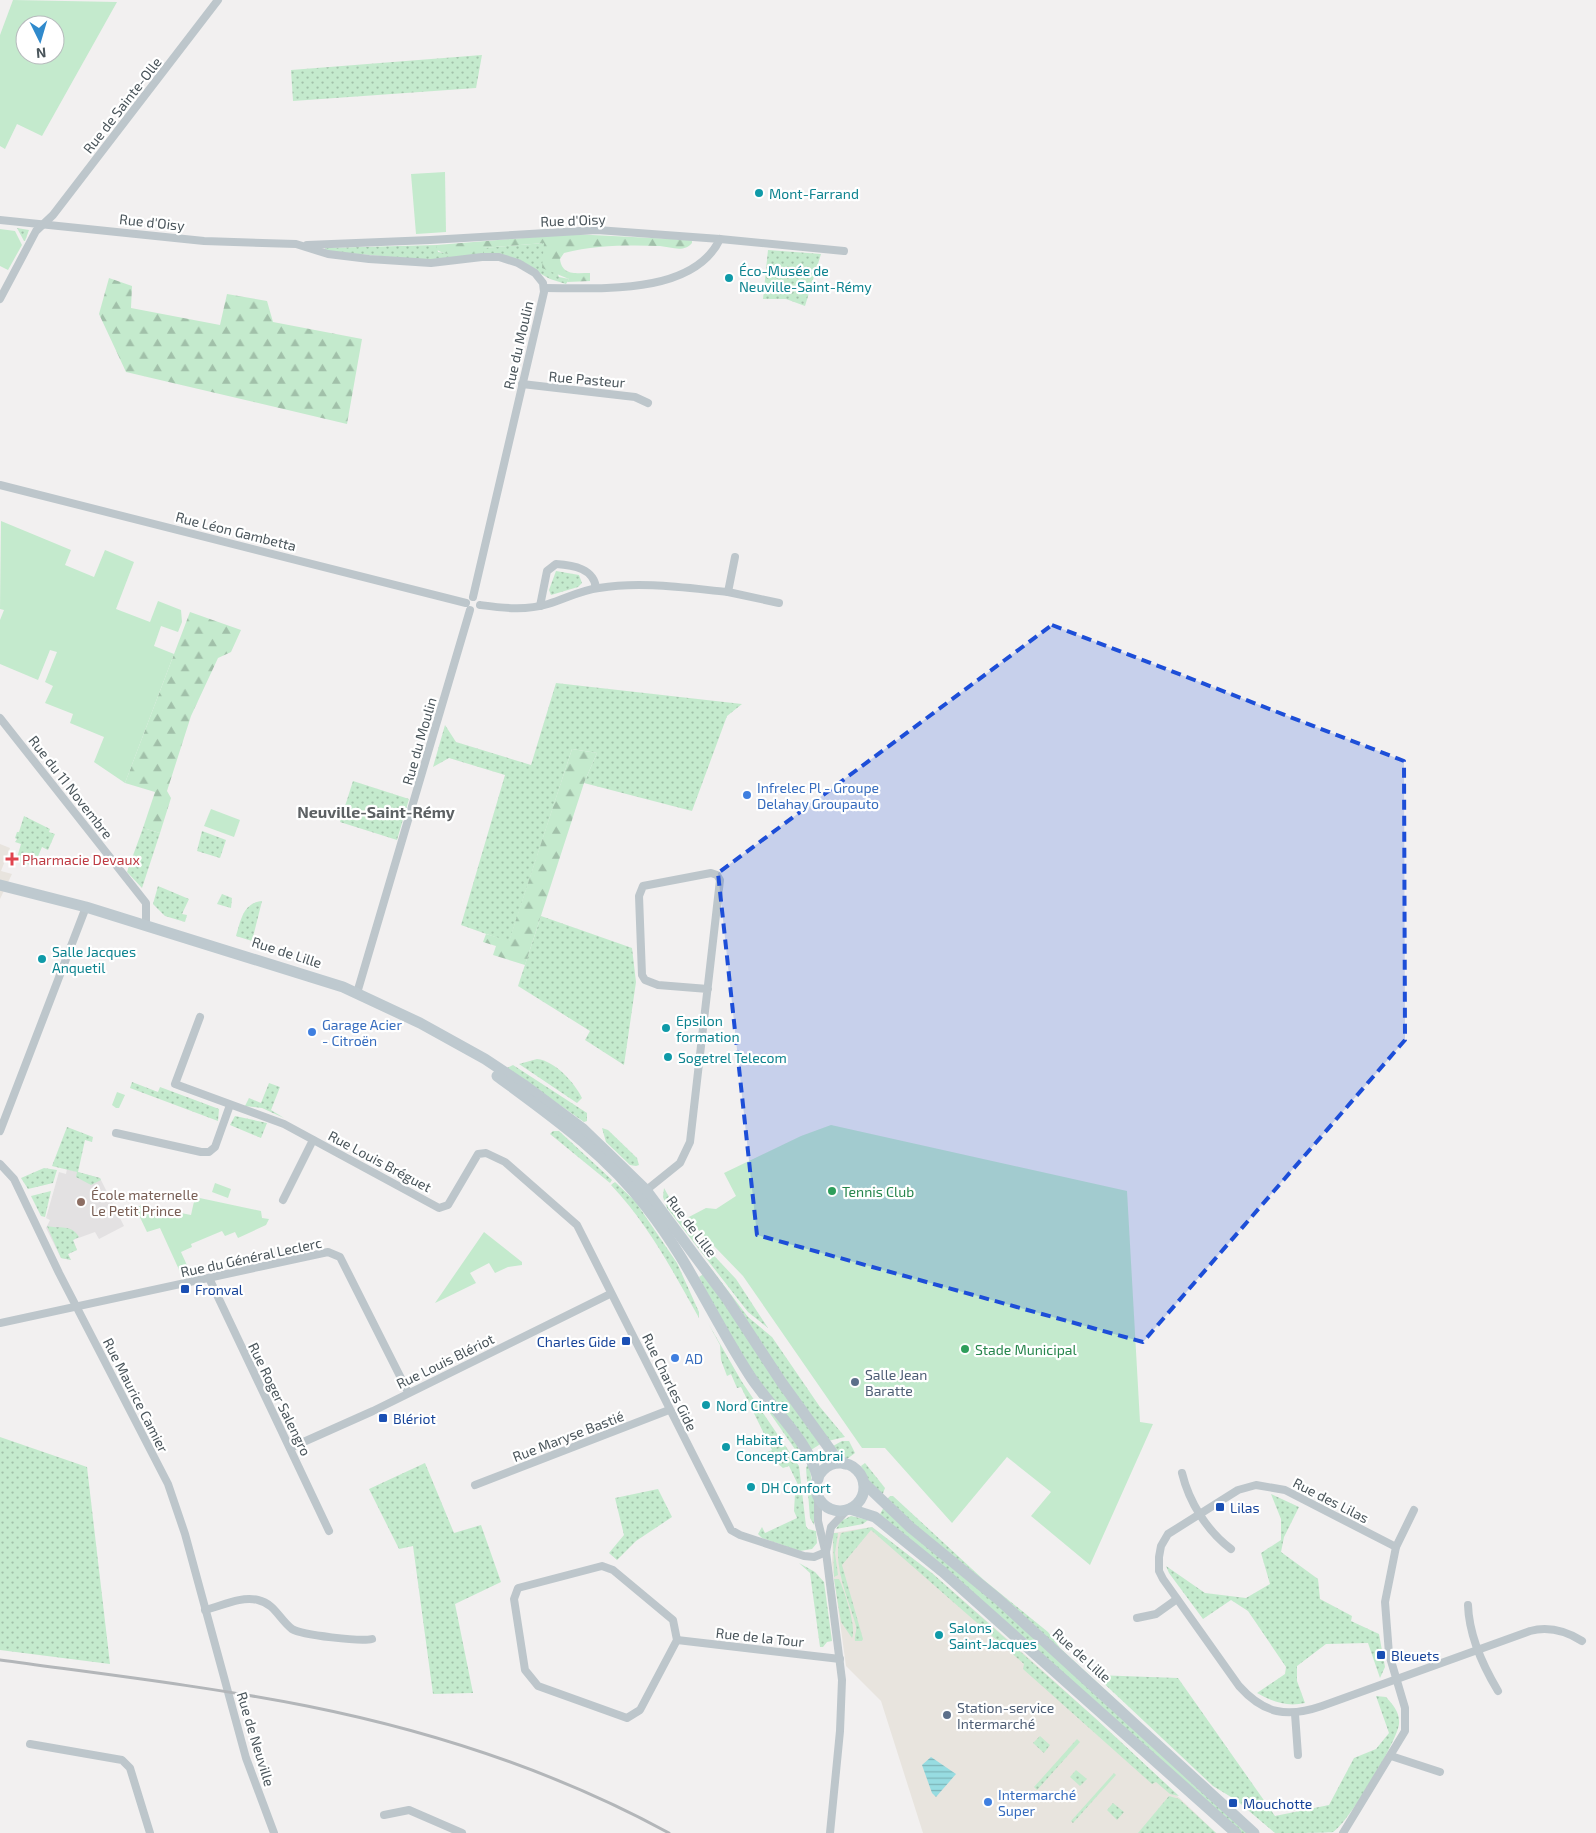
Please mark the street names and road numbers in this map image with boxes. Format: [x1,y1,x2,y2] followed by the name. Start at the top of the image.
[79,54,165,156] street label: Rue de Sainte-Olle
[119,210,186,234] street label: Rue d'Oisy
[540,210,607,230] street label: Rue d'Oisy
[500,299,536,391] street label: Rue du Moulin
[548,367,626,391] street label: Rue Pasteur
[174,508,298,554] street label: Rue Léon Gambetta
[398,695,440,787] street label: Rue du Moulin
[25,732,117,842] street label: Rue du 11 Novembre
[250,933,324,971] street label: Rue de Lille
[326,1127,434,1195] street label: Rue Louis Bréguet
[663,1192,721,1260] street label: Rue de Lille
[179,1234,323,1280] street label: Rue du Général Leclerc
[393,1330,497,1392] street label: Rue Louis Blériot
[639,1330,701,1434] street label: Rue Charles Gide
[100,1335,172,1455] street label: Rue Maurice Camier
[245,1340,315,1459] street label: Rue Roger Salengro
[510,1407,626,1465] street label: Rue Maryse Bastié
[1290,1474,1372,1526] street label: Rue des Lilas
[715,1624,805,1650] street label: Rue de la Tour
[1049,1624,1115,1686] street label: Rue de Lille
[234,1690,278,1788] street label: Rue de Neuville

